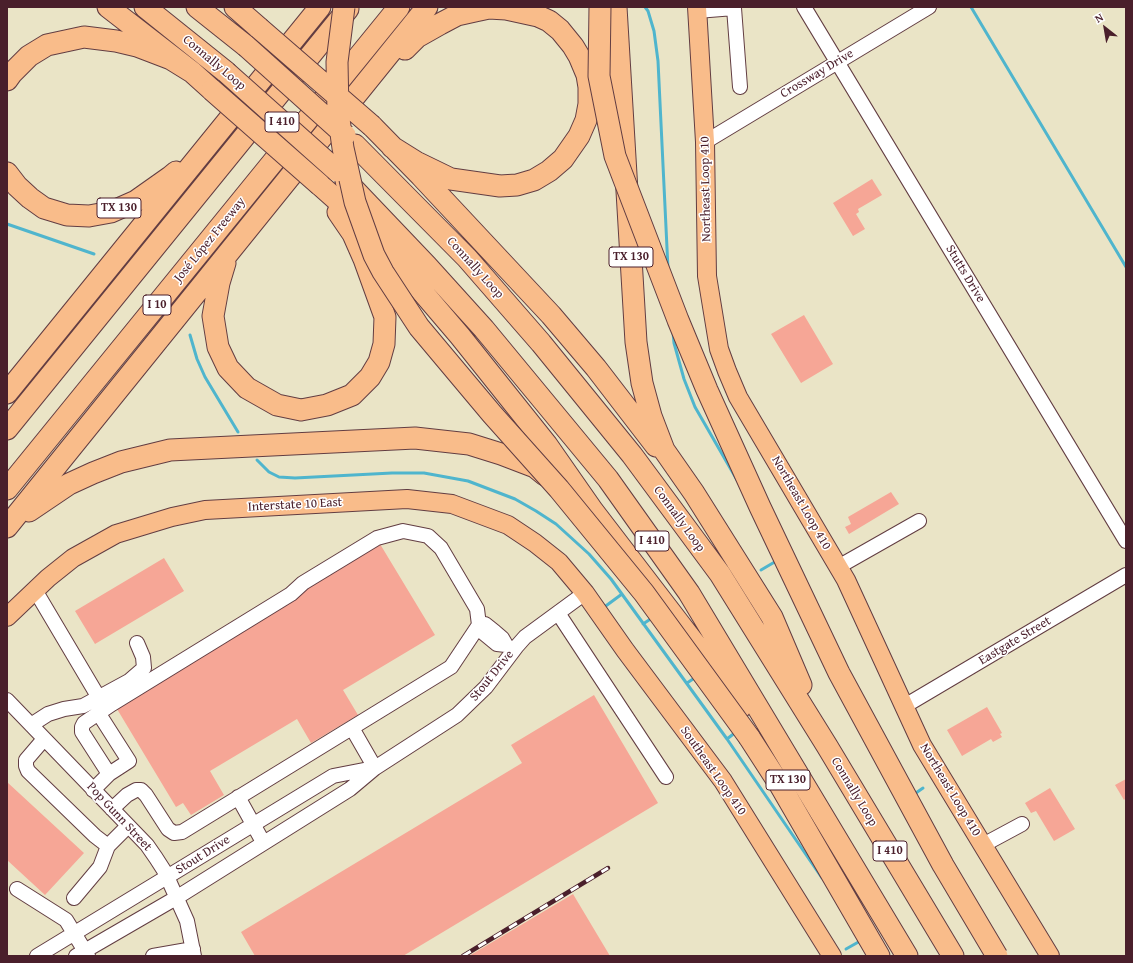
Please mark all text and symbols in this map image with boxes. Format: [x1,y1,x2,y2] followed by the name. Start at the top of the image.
[1085,8,1125,48] north arrow
[1092,9,1106,26] text: N
[179,32,249,94] street label: Connally Loop
[777,46,857,102] street label: Crossway Drive
[265,112,299,132] road number: I 410
[697,136,715,242] street label: Northeast Loop 410
[171,194,249,286] street label: José López Freeway
[97,198,141,218] road number: TX 130
[443,234,507,302] street label: Connally Loop
[942,242,988,306] street label: Stutts Drive
[609,247,653,267] road number: TX 130
[143,295,171,315] road number: I 10
[768,453,834,553] street label: Northeast Loop 410
[650,483,708,555] street label: Connally Loop
[247,495,343,515] street label: Interstate 10 East
[635,531,669,551] road number: I 410
[976,613,1054,669] street label: Eastgate Street
[467,647,517,705] street label: Stout Drive
[676,724,750,818] street label: Southeast Loop 410
[916,741,984,839] street label: Northeast Loop 410
[827,755,881,829] street label: Connally Loop
[766,770,810,790] road number: TX 130
[83,779,155,855] street label: Pop Gunn Street
[173,832,233,878] street label: Stout Drive
[873,841,907,861] road number: I 410

